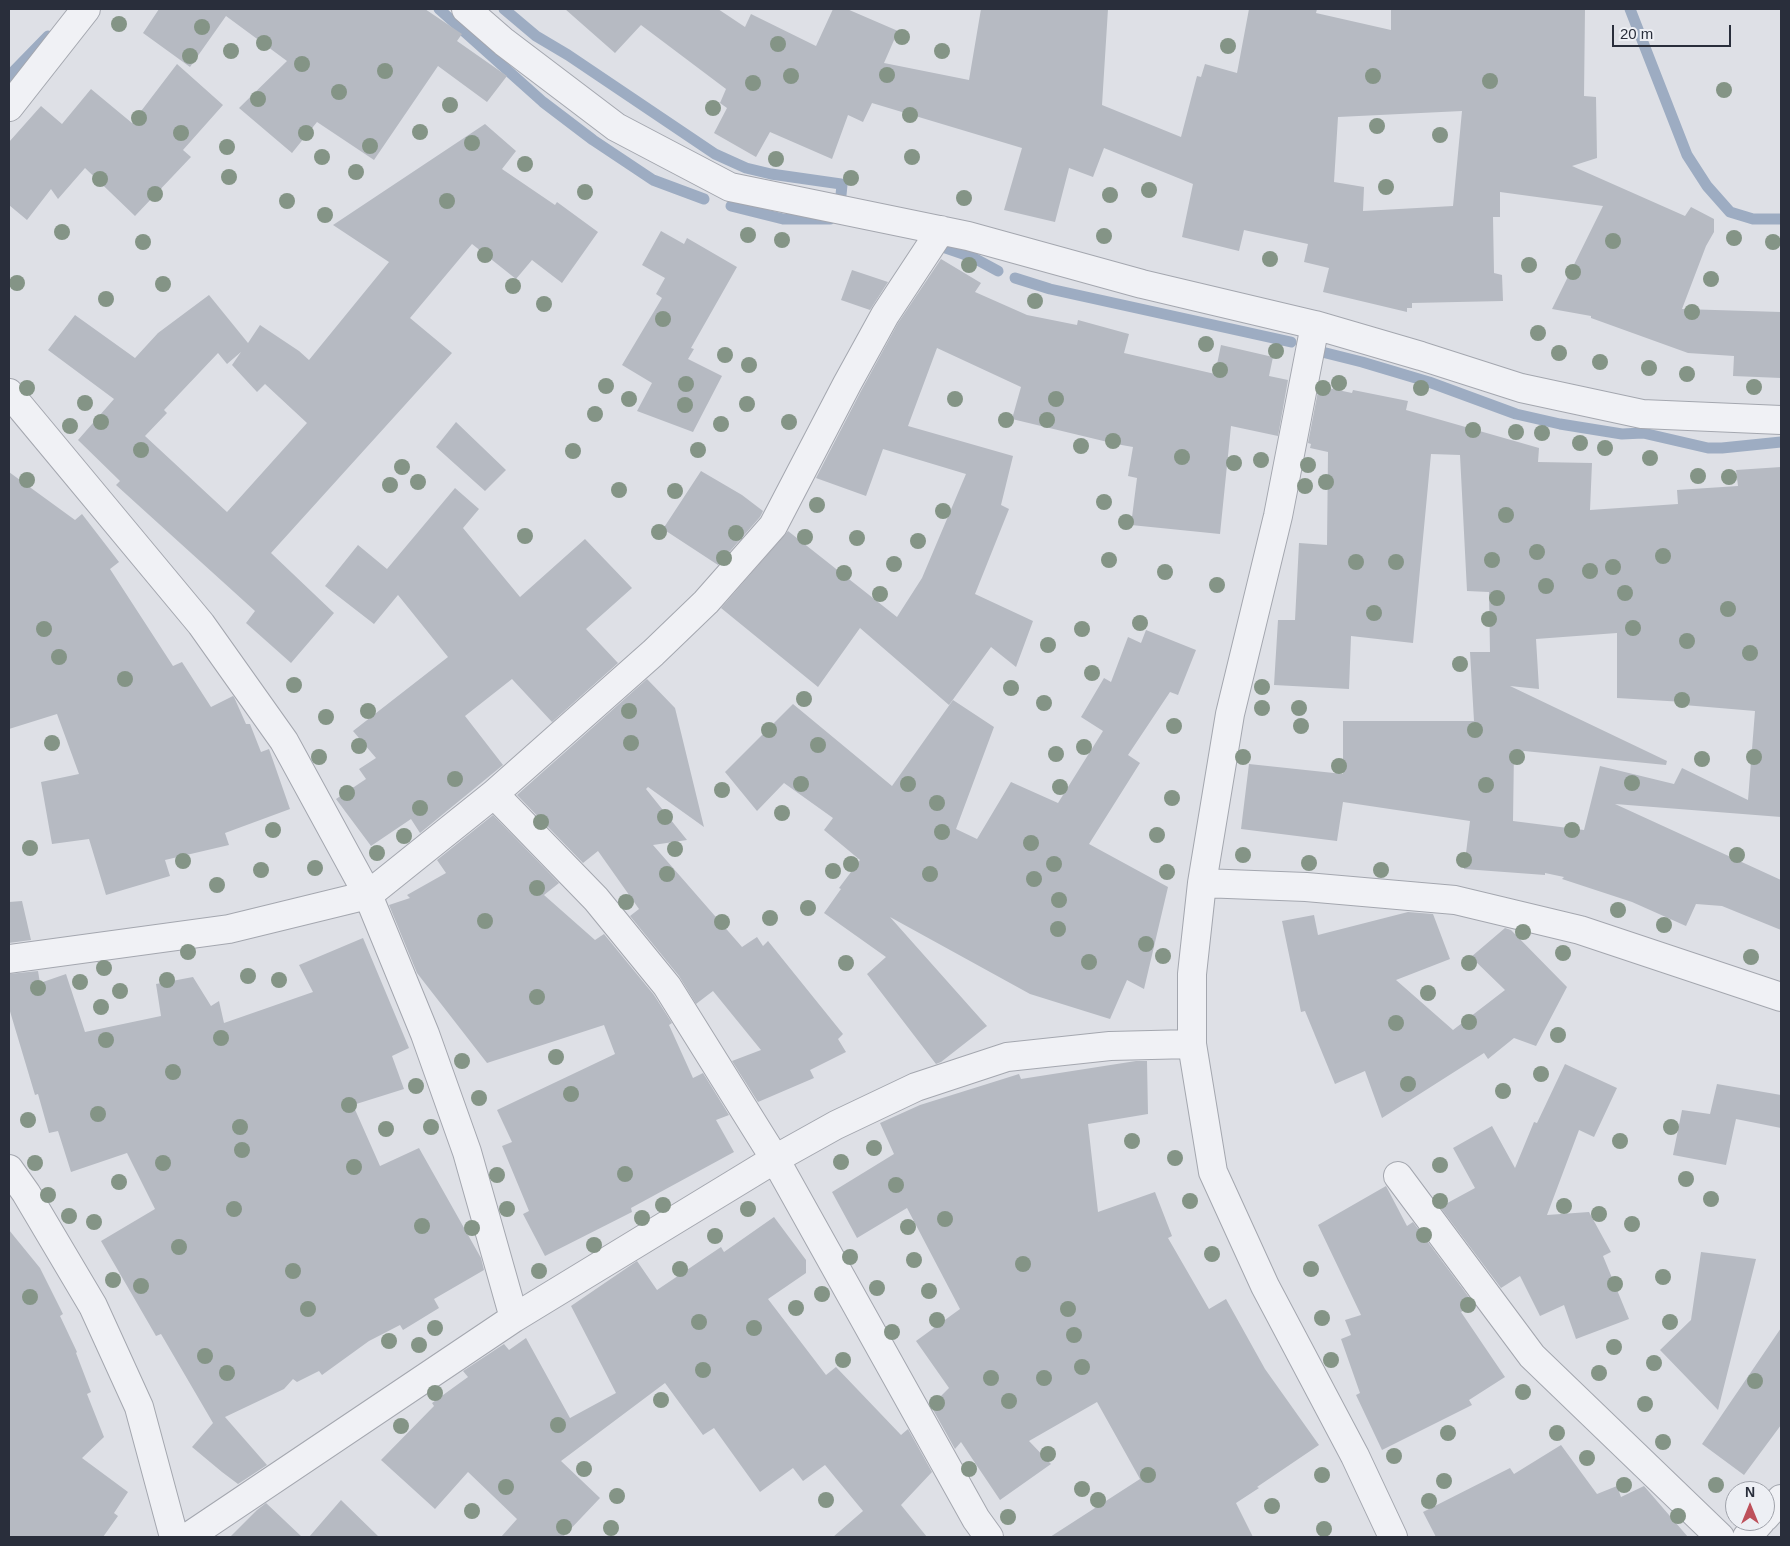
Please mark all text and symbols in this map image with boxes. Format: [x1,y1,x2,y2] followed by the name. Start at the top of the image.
[1615,15,1734,47] scale bar
[1620,25,1653,42] text: 20 m
[1725,1481,1775,1531] north arrow
[1745,1484,1755,1500] text: N

